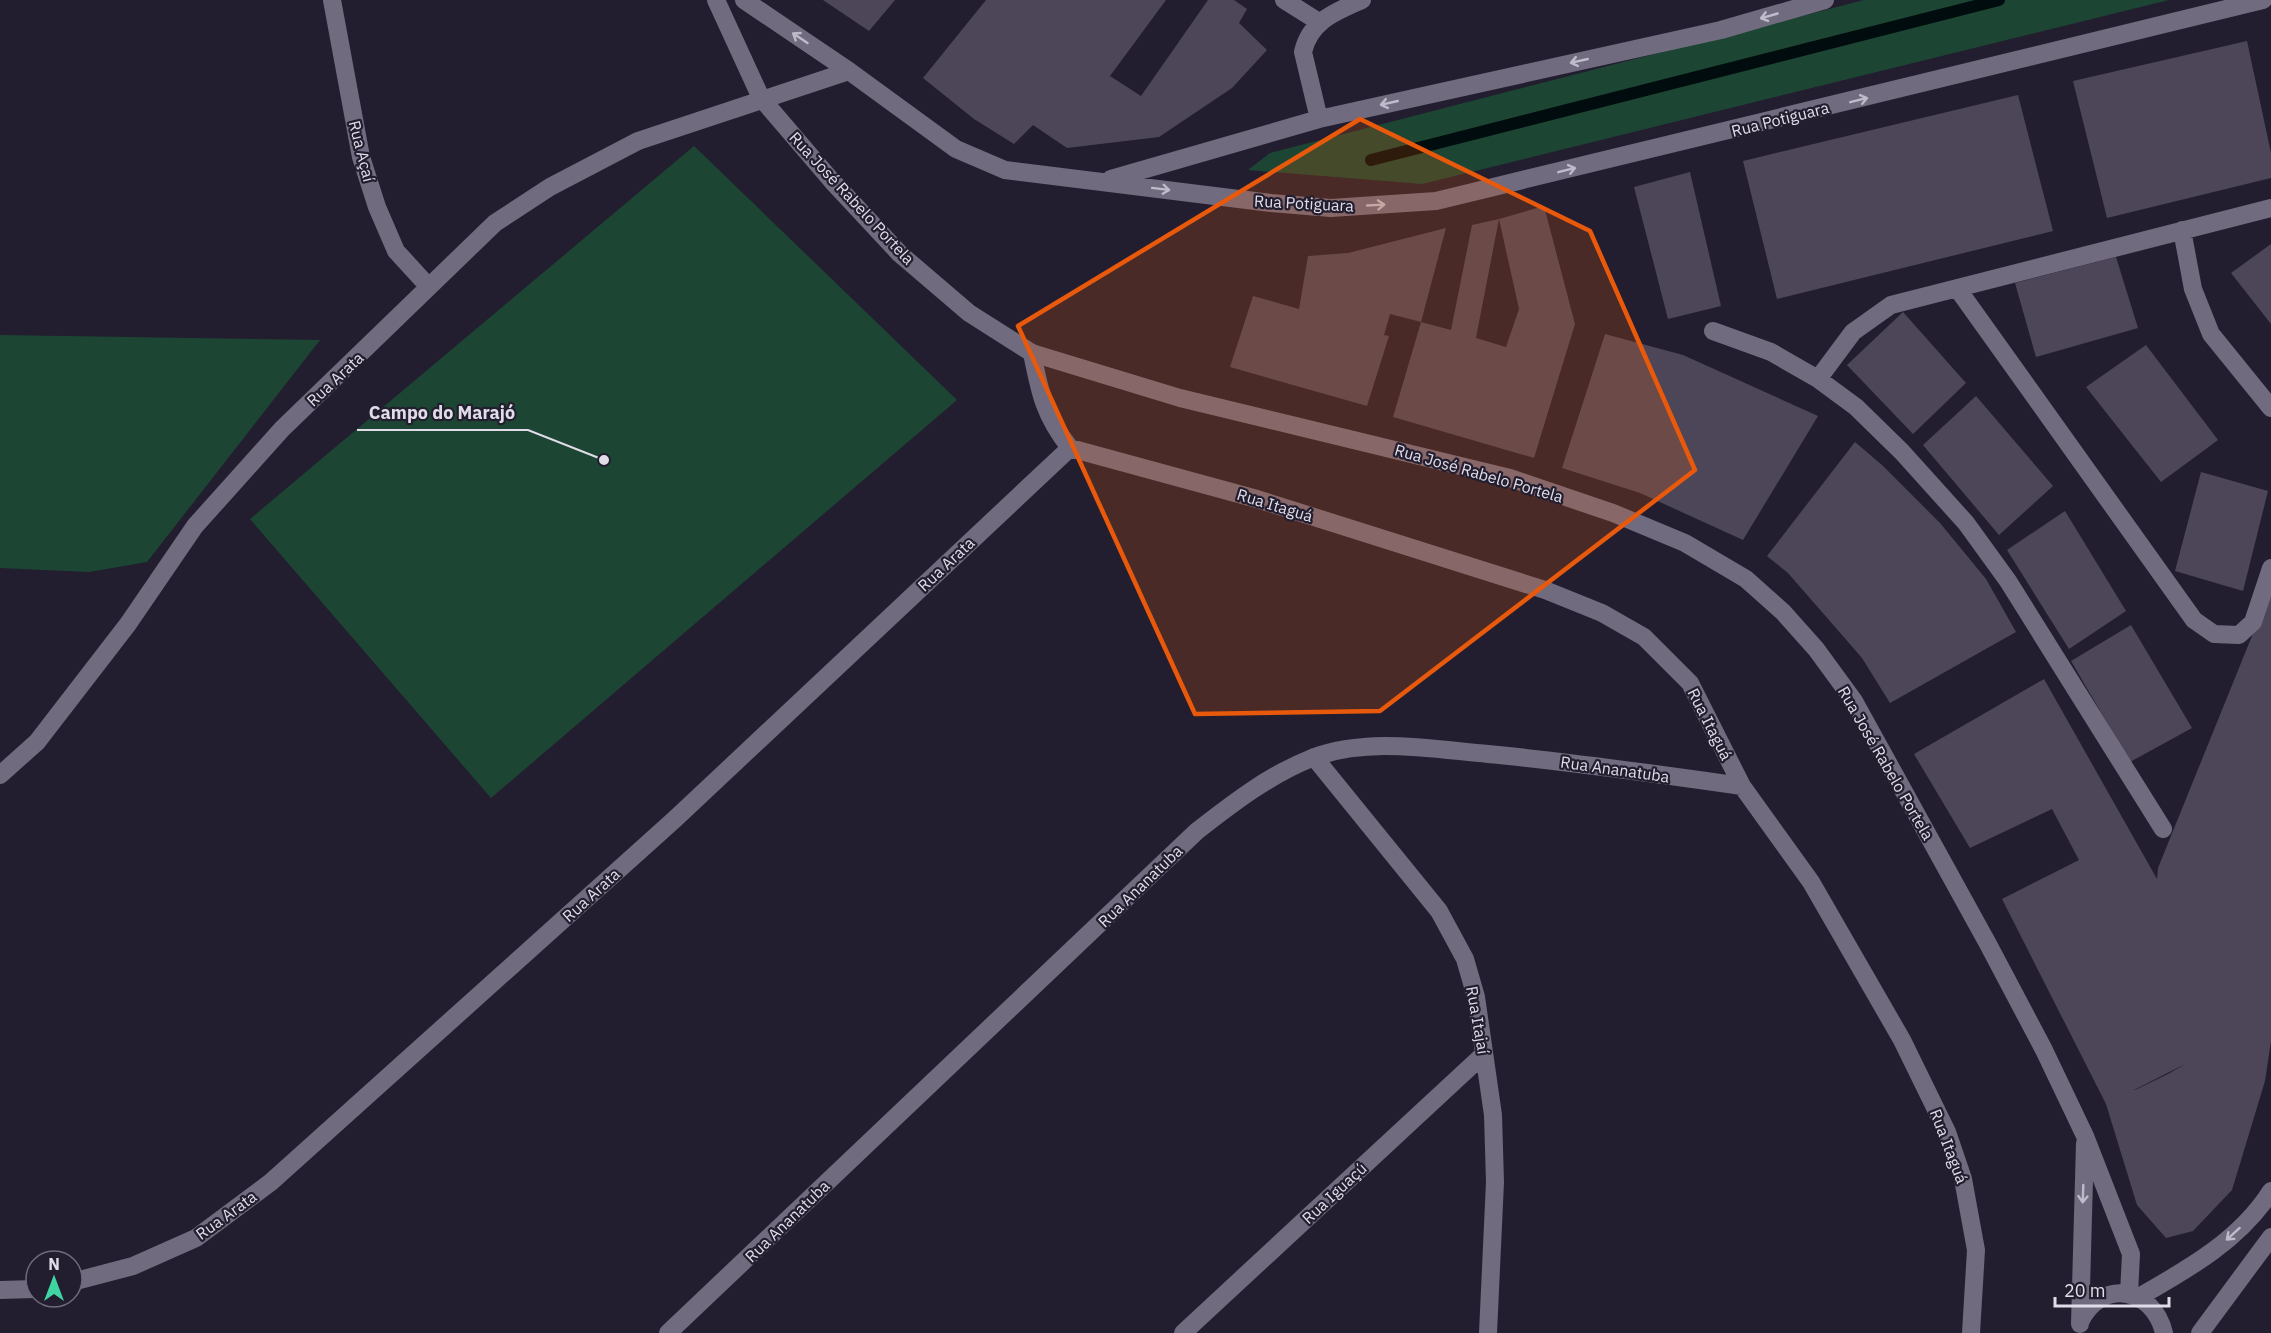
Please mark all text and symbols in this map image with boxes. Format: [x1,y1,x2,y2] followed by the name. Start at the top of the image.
[1759,11,1778,22] one-way arrow
[793,32,809,44] one-way arrow
[1570,56,1589,67] one-way arrow
[1849,93,1868,105] one-way arrow
[1729,97,1831,141] street label: Rua Potiguara
[1379,98,1399,109] one-way arrow
[345,118,379,184] street label: Rua Açaí
[785,127,919,269] street label: Rua José Rabelo Portela
[1557,163,1576,175] one-way arrow
[1150,183,1170,194] one-way arrow
[1254,190,1355,216] street label: Rua Potiguara
[1365,199,1385,210] one-way arrow
[302,347,368,410] street label: Rua Arata
[357,394,528,430] callout: Campo do Marajó
[369,401,515,424] text: Campo do Marajó
[1392,439,1566,507] street label: Rua José Rabelo Portela
[1235,484,1316,526] street label: Rua Itaguá
[913,532,979,595] street label: Rua Arata
[1834,682,1938,844] street label: Rua José Rabelo Portela
[1683,685,1737,764] street label: Rua Itaguá
[1559,751,1671,787] street label: Rua Ananatuba
[1094,840,1187,931] street label: Rua Ananatuba
[558,864,624,926] street label: Rua Arata
[1462,984,1494,1056] street label: Rua Itajaí
[1926,1106,1973,1187] street label: Rua Itaguá
[1297,1158,1371,1228] street label: Rua Iguaçú
[741,1175,834,1266] street label: Rua Ananatuba
[2077,1184,2089,1204] one-way arrow
[192,1186,261,1244] street label: Rua Arata
[2226,1227,2241,1241] one-way arrow
[24,1249,84,1309] north arrow
[48,1254,60,1274] text: N
[2055,1270,2169,1308] scale bar
[2064,1279,2106,1302] text: 20 m

